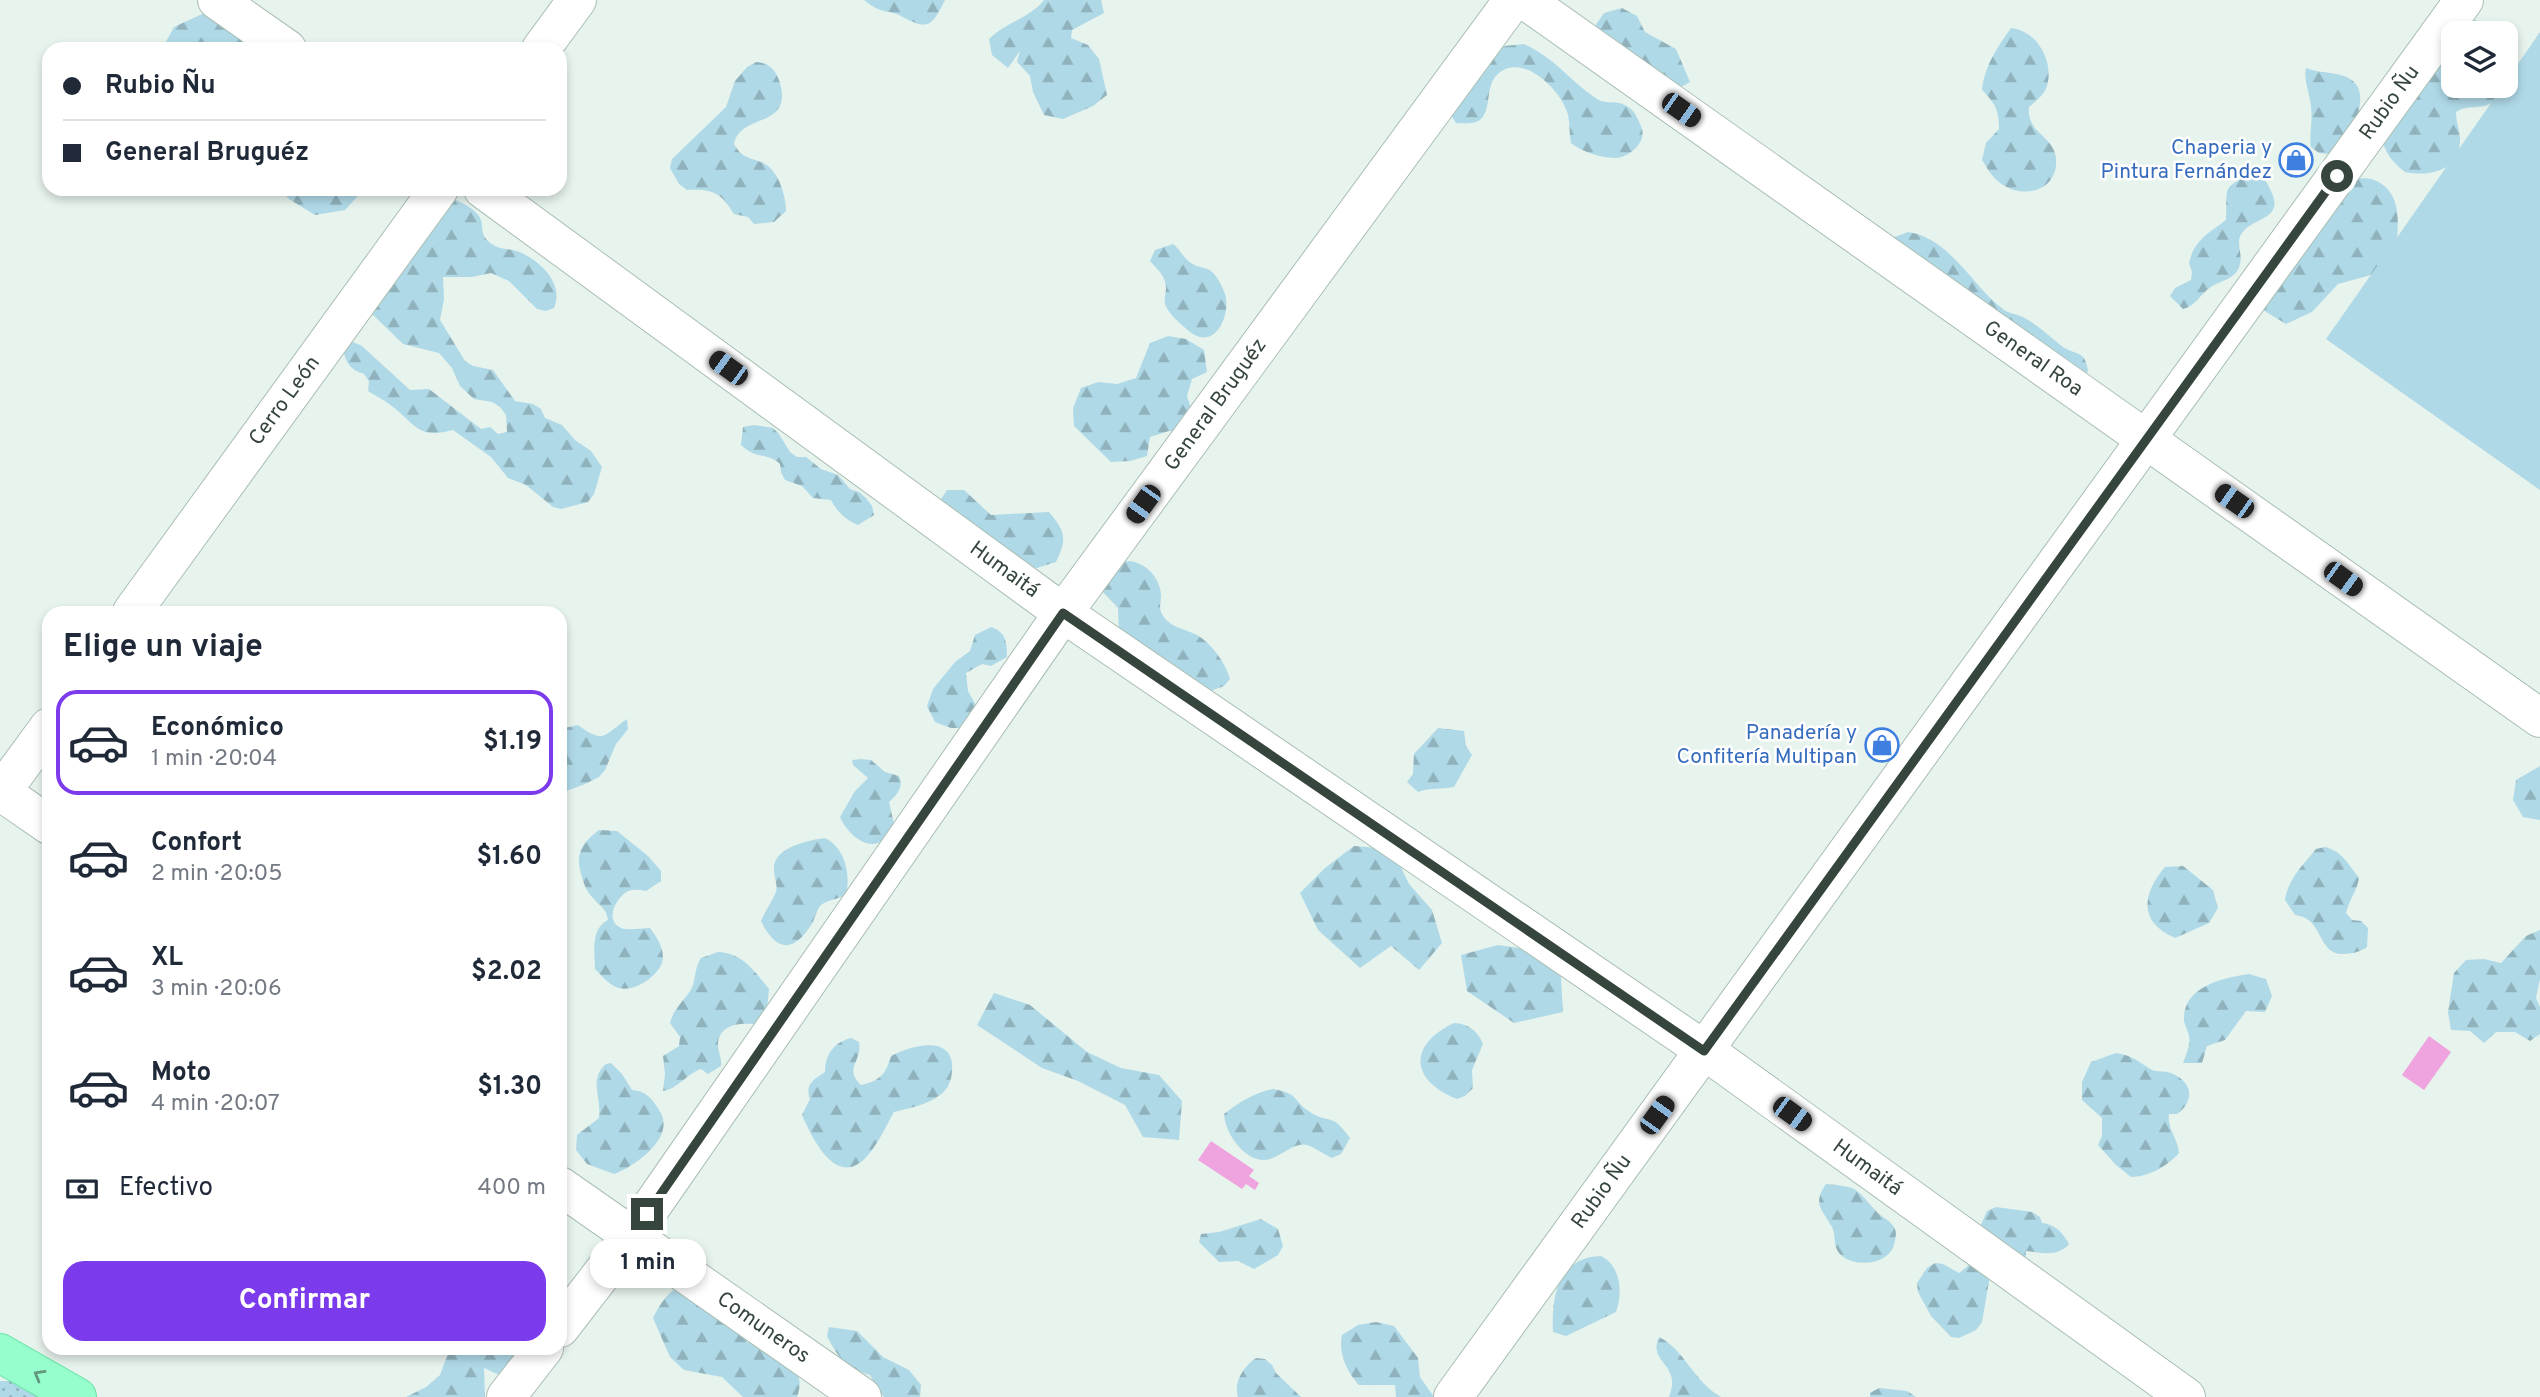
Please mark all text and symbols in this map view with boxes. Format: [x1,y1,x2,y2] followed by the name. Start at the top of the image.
[2441,21,2518,98] map controls
[2441,21,2518,98] button: layers
[2354,60,2426,146] street label: Rubio Ñu
[105,70,216,103] text: Rubio Ñu
[1658,89,1705,131] car
[2101,135,2272,186] place label: Chaperia y Pintura Fernández
[105,137,309,170] text: General Bruguéz
[2277,141,2315,179] shop icon: Chaperia y Pintura Fernández
[2321,160,2353,192] route start
[1978,315,2088,403] street label: General Roa
[1159,333,1273,477] street label: General Bruguéz
[705,347,752,389] car
[243,351,327,451] street label: Cerro León
[2211,480,2258,522] car
[1123,481,1164,527] car
[964,536,1044,604] street label: Humaitá
[2320,558,2367,600] car
[63,628,263,668] text: Elige un viaje
[67,711,130,774] icon: car
[151,712,284,745] text: Económico
[1676,720,1857,771] place label: Panadería y Confitería Multipan
[483,726,542,759] text: $1.19
[1863,726,1901,764] shop icon: Panadería y Confitería Multipan
[151,745,277,774] text: 1 min · 20:04
[67,826,130,889] icon: car
[151,827,242,860] text: Confort
[476,841,542,874] text: $1.60
[151,860,283,889] text: 2 min · 20:05
[67,941,130,1004] icon: car
[151,942,183,975] text: XL
[471,956,542,989] text: $2.02
[151,975,282,1004] text: 3 min · 20:06
[67,1056,130,1119] icon: car
[151,1057,211,1090] text: Moto
[477,1071,542,1104] text: $1.30
[151,1090,280,1119] text: 4 min · 20:07
[1637,1092,1678,1138] car
[1769,1093,1816,1135] car
[1827,1134,1907,1202] street label: Humaitá
[1566,1149,1638,1235] street label: Rubio Ñu
[63,1170,101,1208] icon: cash
[119,1172,213,1205] text: Efectivo
[477,1174,546,1203] text: 400 m
[631,1198,663,1230] route end
[589,1238,705,1288] callout: 1 min
[620,1249,676,1278] text: 1 min
[63,1261,546,1341] button: Confirmar
[711,1286,815,1370] street label: Comuneros
[33,1370,46,1383] one-way arrow

